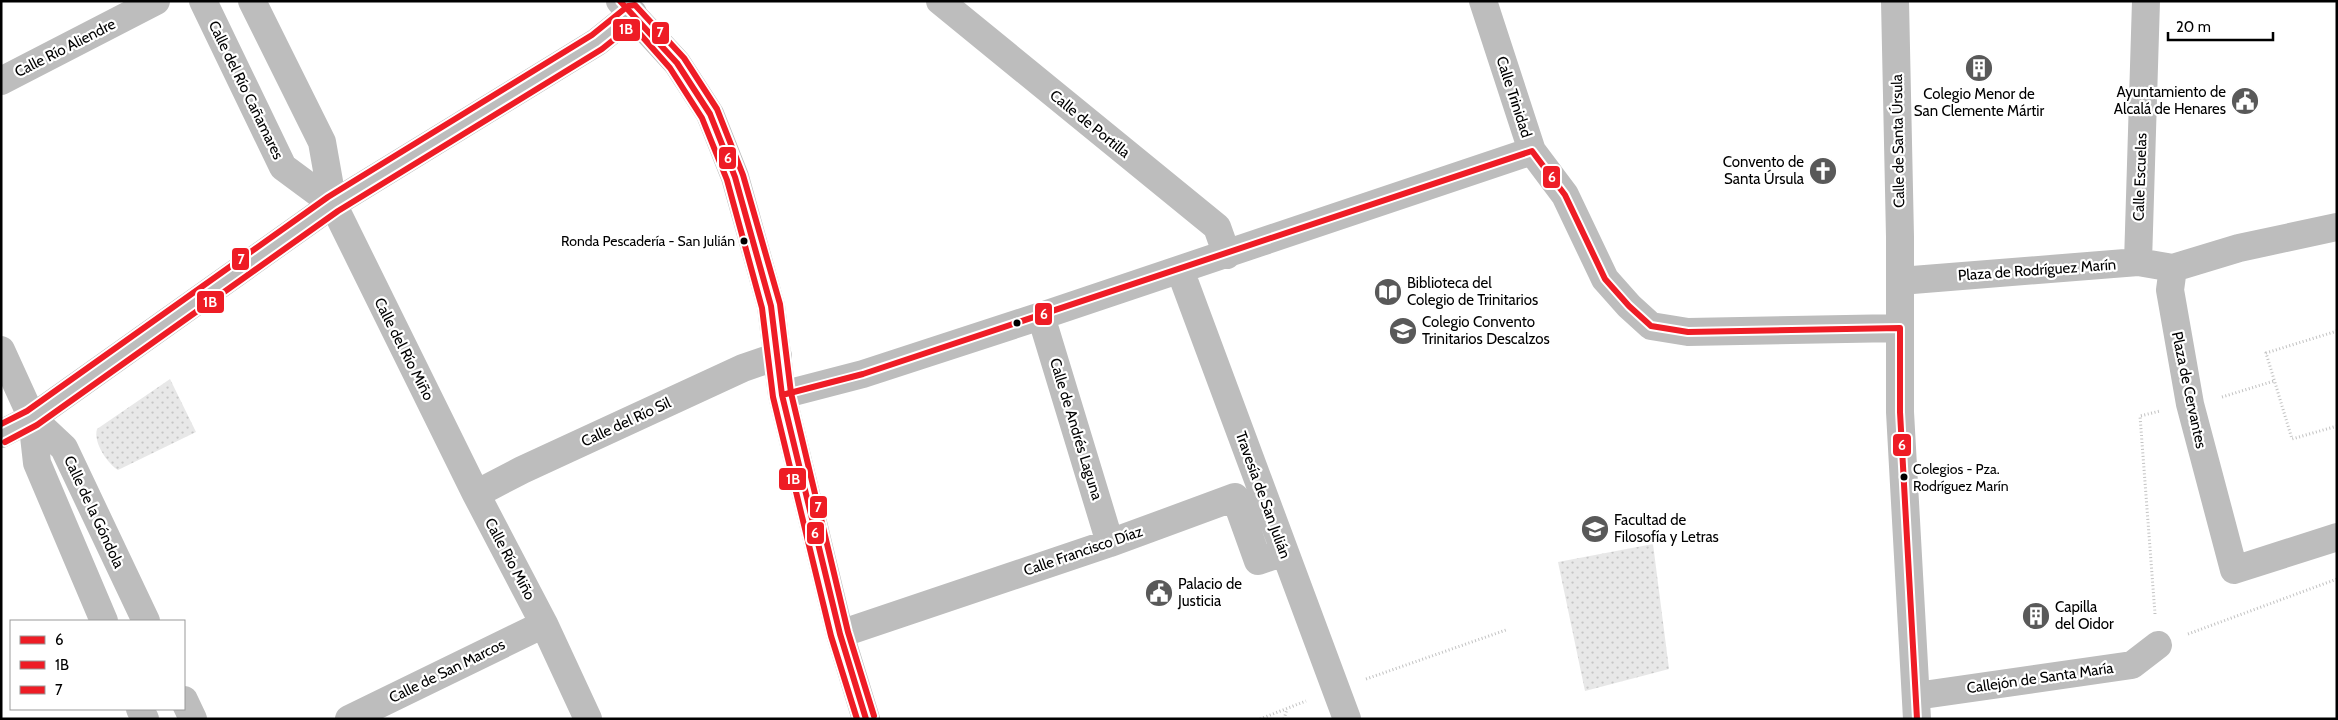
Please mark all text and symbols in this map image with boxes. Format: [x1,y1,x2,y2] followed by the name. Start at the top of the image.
[2168,10,2273,42] scale bar
[12,15,119,81] street label: Calle Río Aliendre
[205,18,287,162] street label: Calle del Río Cañamares
[612,18,641,42] line badge: 1B
[2176,18,2211,36] text: 20 m
[619,20,633,38] text: 1B
[651,21,670,45] line badge: 7
[656,23,664,41] text: 7
[1964,53,1994,83] building icon: Colegio Menor de San Clemente Mártir
[1492,54,1536,140] street label: Calle Trinidad
[1887,73,1908,208] street label: Calle de Santa Úrsula
[2114,83,2226,118] place label: Ayuntamiento de Alcalá de Henares
[1914,85,2044,120] place label: Colegio Menor de San Clemente Mártir
[1046,86,1134,162] street label: Calle de Portilla
[2230,86,2260,116] public building icon: Ayuntamiento de Alcalá de Henares
[2129,133,2151,221] street label: Calle Escuelas
[718,146,737,170] line badge: 6
[724,149,732,167] text: 6
[1723,153,1805,188] place label: Convento de Santa Úrsula
[1808,156,1838,186] church icon: Convento de Santa Úrsula
[1542,165,1561,189] line badge: 6
[1548,168,1556,186] text: 6
[561,232,735,250] place label: Ronda Pescadería - San Julián
[739,236,749,246] marker: Ronda Pescadería - San Julián
[231,247,250,271] line badge: 7
[237,250,245,268] text: 7
[1957,255,2117,285] street label: Plaza de Rodríguez Marín
[1407,274,1538,309] place label: Biblioteca del Colegio de Trinitarios
[1373,277,1403,307] library icon: Biblioteca del Colegio de Trinitarios
[196,290,225,314] line badge: 1B
[203,293,217,311] text: 1B
[370,295,438,403] street label: Calle del Río Miño
[1034,302,1053,326] line badge: 6
[1040,305,1048,323] text: 6
[1422,313,1550,348] place label: Colegio Convento Trinitarios Descalzos
[1388,316,1418,346] school or university icon: Colegio Convento Trinitarios Descalzos
[1012,318,1022,328] unlabelled marker
[2168,330,2210,450] street label: Plaza de Cervantes
[1046,356,1106,503] street label: Calle de Andrés Laguna
[578,393,674,451] street label: Calle del Río Sil
[1232,429,1294,561] street label: Travesía de San Julián
[1892,433,1912,457] line badge: 6
[1898,436,1906,454] text: 6
[60,453,128,572] street label: Calle de la Góndola
[1913,460,2009,495] place label: Colegios - Pza. Rodríguez Marín
[778,467,807,491] line badge: 1B
[786,470,800,488] text: 1B
[1899,472,1909,482] marker: Colegios - Pza. Rodríguez Marín
[809,495,828,519] line badge: 7
[814,498,822,516] text: 7
[1614,511,1719,546] place label: Facultad de Filosofía y Letras
[1580,514,1610,544] school or university icon: Facultad de Filosofía y Letras
[481,515,539,603] street label: Calle Río Miño
[806,521,825,545] line badge: 6
[1021,522,1145,580] street label: Calle Francisco Díaz
[811,524,819,542] text: 6
[1177,575,1242,610] place label: Palacio de Justicia
[1144,578,1174,608] public building icon: Palacio de Justicia
[2055,598,2114,633] place label: Capilla del Oidor
[2021,601,2051,631] building icon: Capilla del Oidor
[10,620,185,710] legend
[55,631,64,649] text: 6
[386,635,508,707] street label: Calle de San Marcos
[55,656,69,674] text: 1B
[1965,659,2115,697] street label: Callejón de Santa María
[55,681,63,699] text: 7

